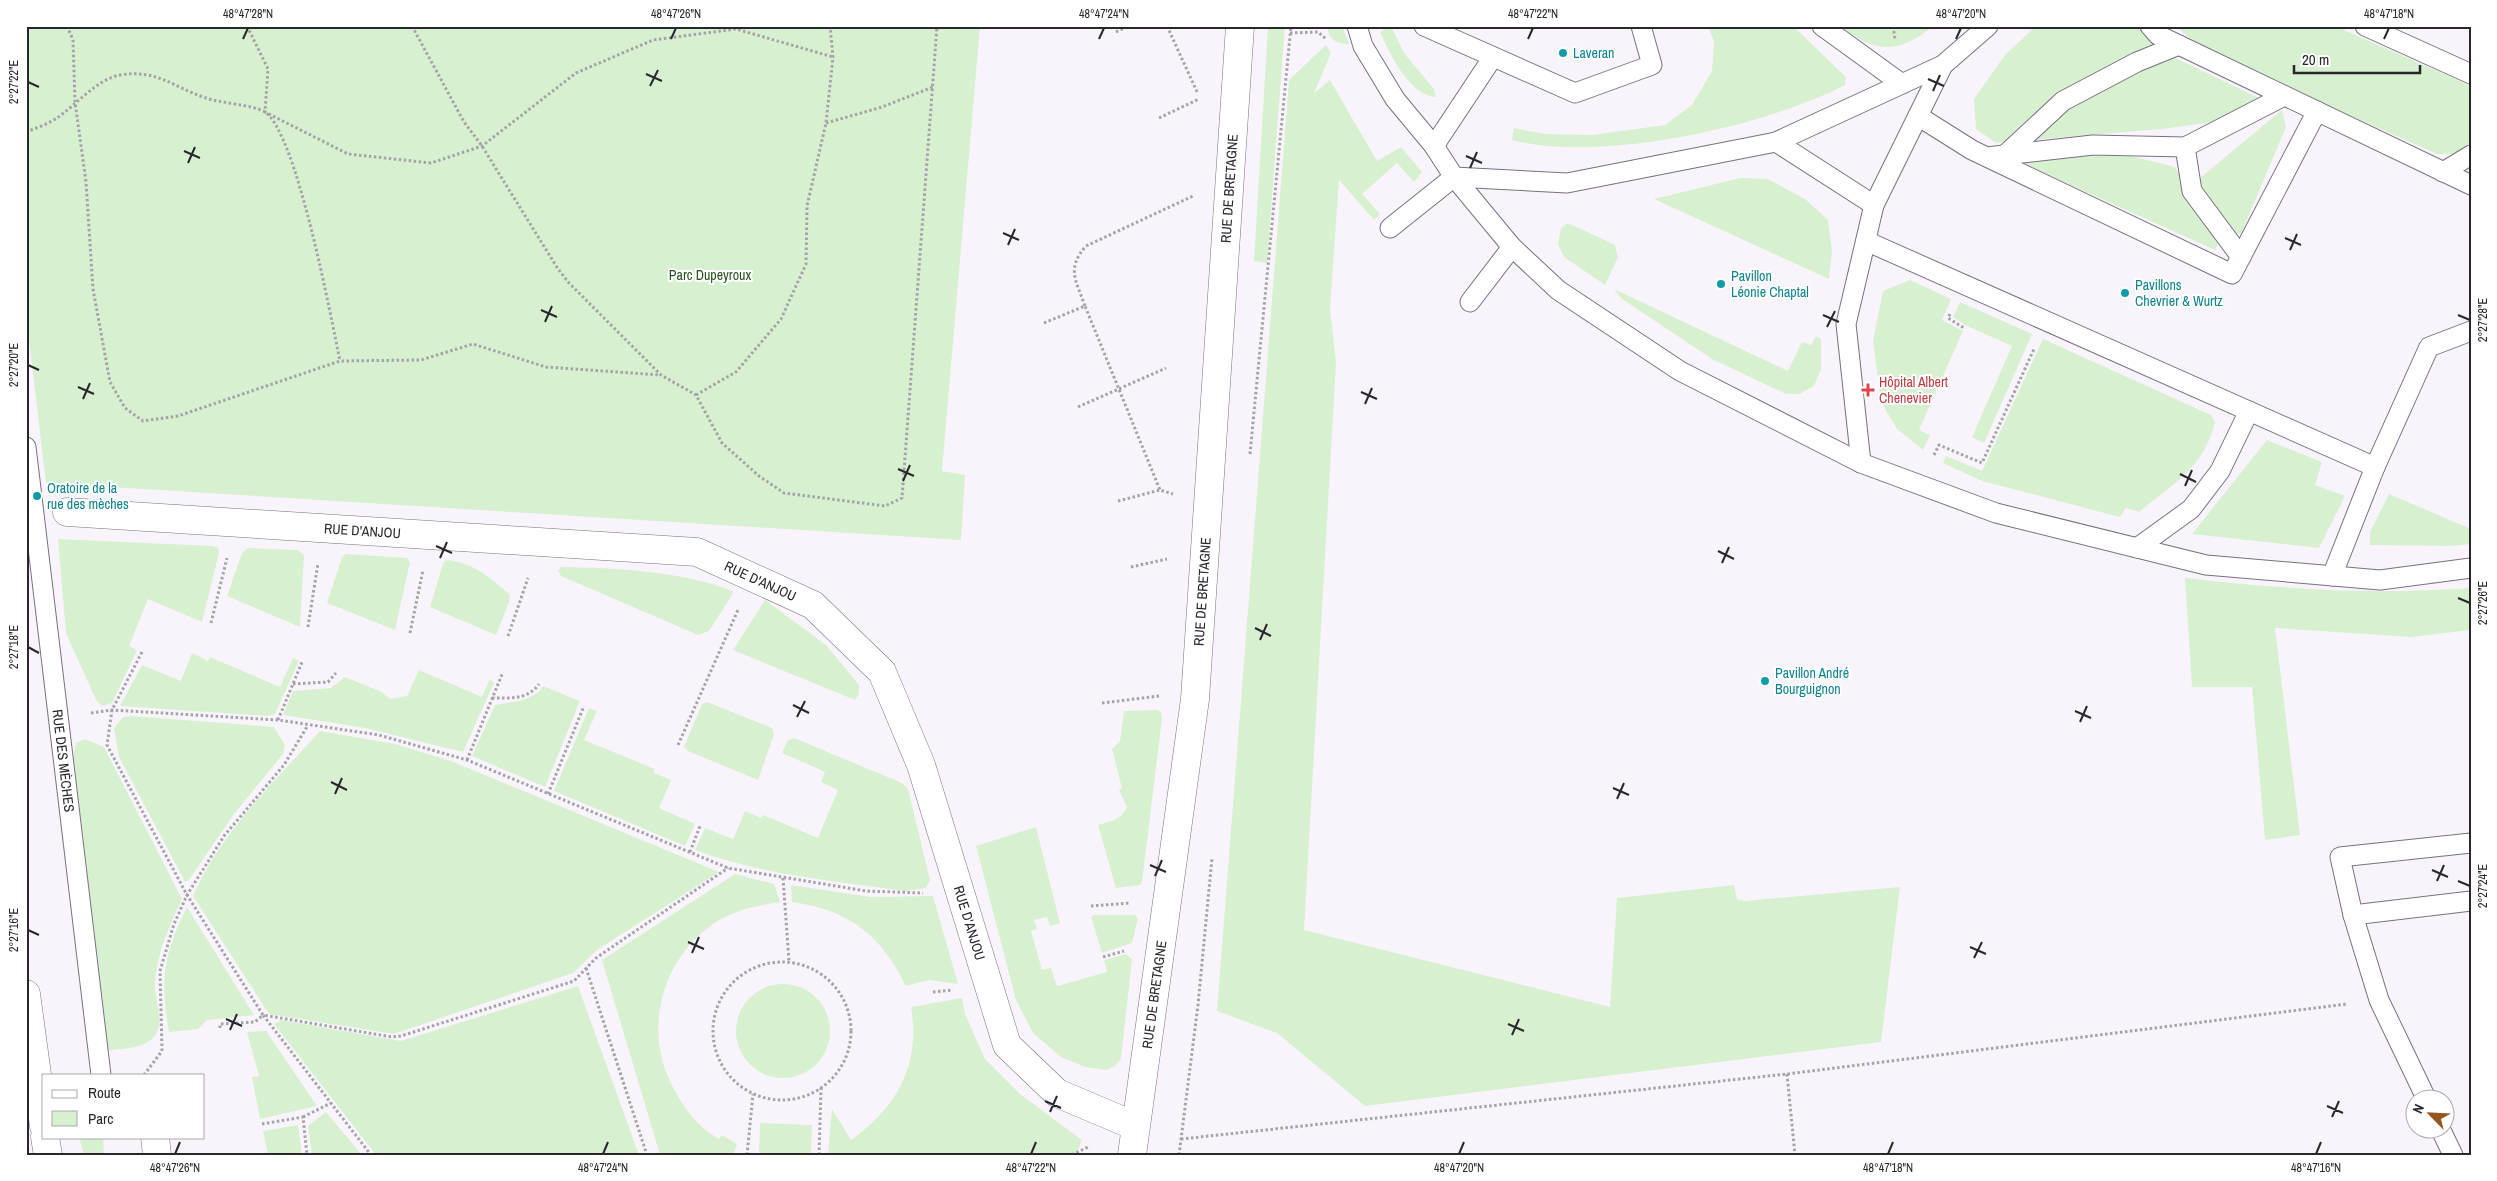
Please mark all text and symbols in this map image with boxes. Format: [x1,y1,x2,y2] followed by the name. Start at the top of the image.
[223,6,273,22] text: 48°47'28"N
[651,6,701,22] text: 48°47'26"N
[1079,6,1129,22] text: 48°47'24"N
[1508,6,1558,22] text: 48°47'22"N
[1936,6,1986,22] text: 48°47'20"N
[2364,6,2414,22] text: 48°47'18"N
[2294,42,2421,74] scale bar
[1573,44,1614,62] place label: Laveran
[1557,47,1569,59] marker: Laveran
[2302,49,2329,70] text: 20 m
[6,60,22,104] text: 2°27'22"E
[1217,133,1242,243] street label: RUE DE BRETAGNE
[669,266,751,284] park label: Parc Dupeyroux
[1731,267,1809,301] place label: Pavillon Léonie Chaptal
[2135,276,2223,310] place label: Pavillons Chevrier & Wurtz
[1715,278,1727,290] marker: Pavillon Léonie Chaptal
[2119,287,2131,299] marker: Pavillons Chevrier & Wurtz
[2475,298,2491,342] text: 2°27'28"E
[6,343,22,387] text: 2°27'20"E
[1879,373,1948,407] place label: Hôpital Albert Chenevier
[1861,383,1875,397] marker: Hôpital Albert Chenevier
[47,479,129,513] place label: Oratoire de la rue des mèches
[31,490,43,502] marker: Oratoire de la rue des mèches
[323,519,401,542] street label: RUE D'ANJOU
[1190,537,1215,647] street label: RUE DE BRETAGNE
[722,557,799,605] street label: RUE D'ANJOU
[2475,581,2491,625] text: 2°27'26"E
[6,625,22,669] text: 2°27'18"E
[1775,664,1849,698] place label: Pavillon André Bourguignon
[1759,675,1771,687] marker: Pavillon André Bourguignon
[48,708,79,814] street label: RUE DES MÈCHES
[2475,864,2491,908] text: 2°27'24"E
[950,883,989,962] street label: RUE D'ANJOU
[6,908,22,952] text: 2°27'16"E
[1138,939,1171,1050] street label: RUE DE BRETAGNE
[42,1074,205,1138] legend
[88,1082,121,1103] text: Route
[2404,1088,2454,1138] north arrow
[2408,1101,2428,1116] text: N
[88,1108,113,1129] text: Parc
[150,1160,200,1176] text: 48°47'26"N
[578,1160,628,1176] text: 48°47'24"N
[1006,1160,1056,1176] text: 48°47'22"N
[1434,1160,1484,1176] text: 48°47'20"N
[1863,1160,1913,1176] text: 48°47'18"N
[2291,1160,2341,1176] text: 48°47'16"N

